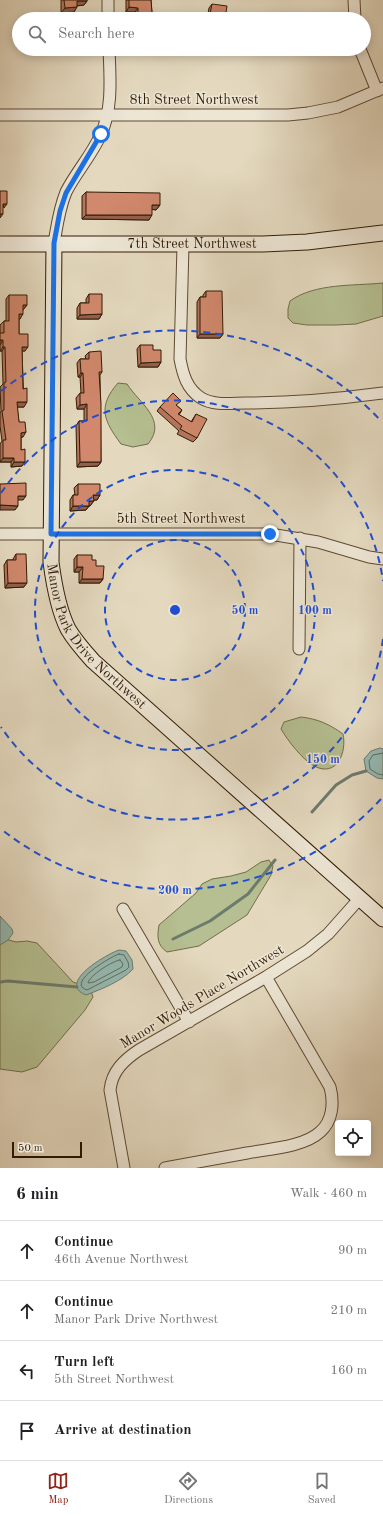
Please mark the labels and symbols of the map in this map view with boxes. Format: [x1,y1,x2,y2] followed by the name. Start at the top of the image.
[129,93,259,107] street label: 8th Street Northwest
[92,125,110,143] route start
[127,237,257,251] street label: 7th Street Northwest
[116,512,246,526] street label: 5th Street Northwest
[261,525,279,543] route end
[44,563,149,712] street label: Manor Park Drive Northwest
[168,603,182,617] centre of rings
[232,604,259,617] text: 50 m
[298,605,332,617] text: 100 m
[306,753,340,766] text: 150 m
[158,885,192,897] text: 200 m
[118,943,286,1051] street label: Manor Woods Place Northwest
[12,1140,82,1159] scale bar

